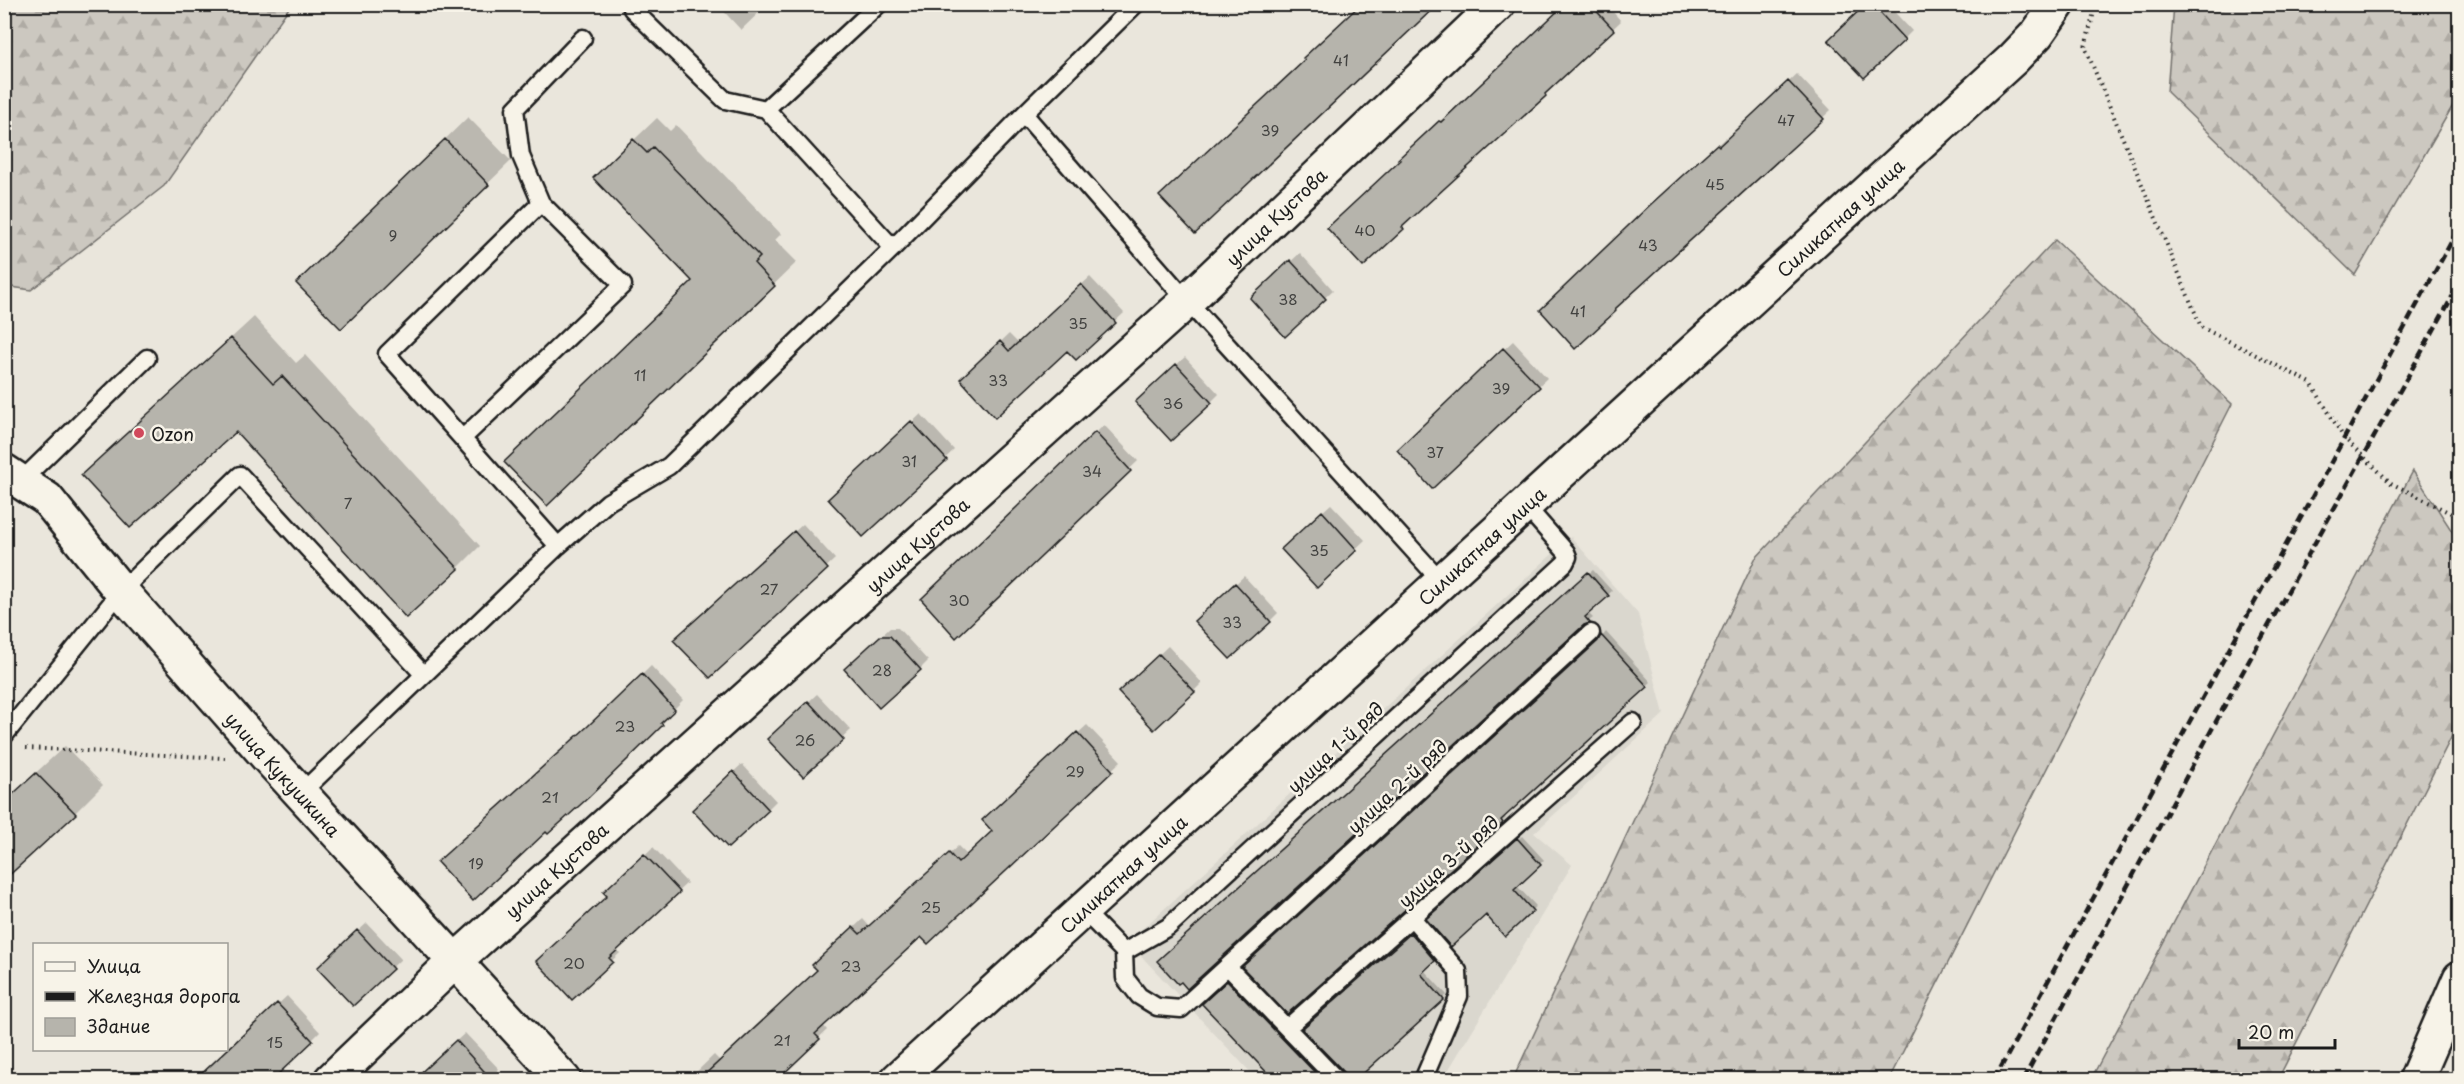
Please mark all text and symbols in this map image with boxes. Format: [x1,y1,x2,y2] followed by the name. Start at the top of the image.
[1333,48,1349,71] house number: 41
[1777,108,1795,131] house number: 47
[1261,118,1279,141] house number: 39
[1770,151,1910,283] street label: Силикатная улица
[1219,161,1333,271] street label: улица Кустова
[1705,172,1725,195] house number: 45
[1355,218,1375,241] house number: 40
[389,223,397,246] house number: 9
[1638,233,1658,256] house number: 43
[1278,287,1298,310] house number: 38
[1570,299,1586,322] house number: 41
[1068,311,1088,334] house number: 35
[634,363,646,386] house number: 11
[988,368,1008,391] house number: 33
[1492,376,1510,399] house number: 39
[1163,391,1183,414] house number: 36
[151,420,194,447] place label: Ozon
[132,426,146,440] marker: Ozon
[1426,440,1444,463] house number: 37
[901,449,917,472] house number: 31
[1082,459,1102,482] house number: 34
[1411,479,1552,611] street label: Силикатная улица
[859,490,975,598] street label: улица Кустова
[344,491,353,514] house number: 7
[1309,538,1329,561] house number: 35
[760,577,779,600] house number: 27
[949,588,969,611] house number: 30
[1222,610,1242,633] house number: 33
[872,658,892,681] house number: 28
[1281,695,1389,799] street label: улица 1-й ряд
[220,705,348,843] street label: улица Кукушкина
[615,714,635,737] house number: 23
[795,728,815,751] house number: 26
[1341,733,1453,839] street label: улица 2-й ряд
[1065,759,1085,782] house number: 29
[541,785,559,808] house number: 21
[1053,807,1193,939] street label: Силикатная улица
[1392,808,1504,914] street label: улица 3-й ряд
[498,815,614,924] street label: улица Кустова
[468,851,484,874] house number: 19
[921,895,941,918] house number: 25
[33,943,228,1051] legend
[563,951,585,974] house number: 20
[87,952,141,979] text: Улица
[841,954,861,977] house number: 23
[87,982,241,1009] text: Железная дорога
[87,1012,150,1039] text: Здание
[2239,1012,2335,1050] scale bar
[2248,1018,2294,1045] text: 20 m
[773,1028,791,1051] house number: 21
[267,1030,283,1053] house number: 15

